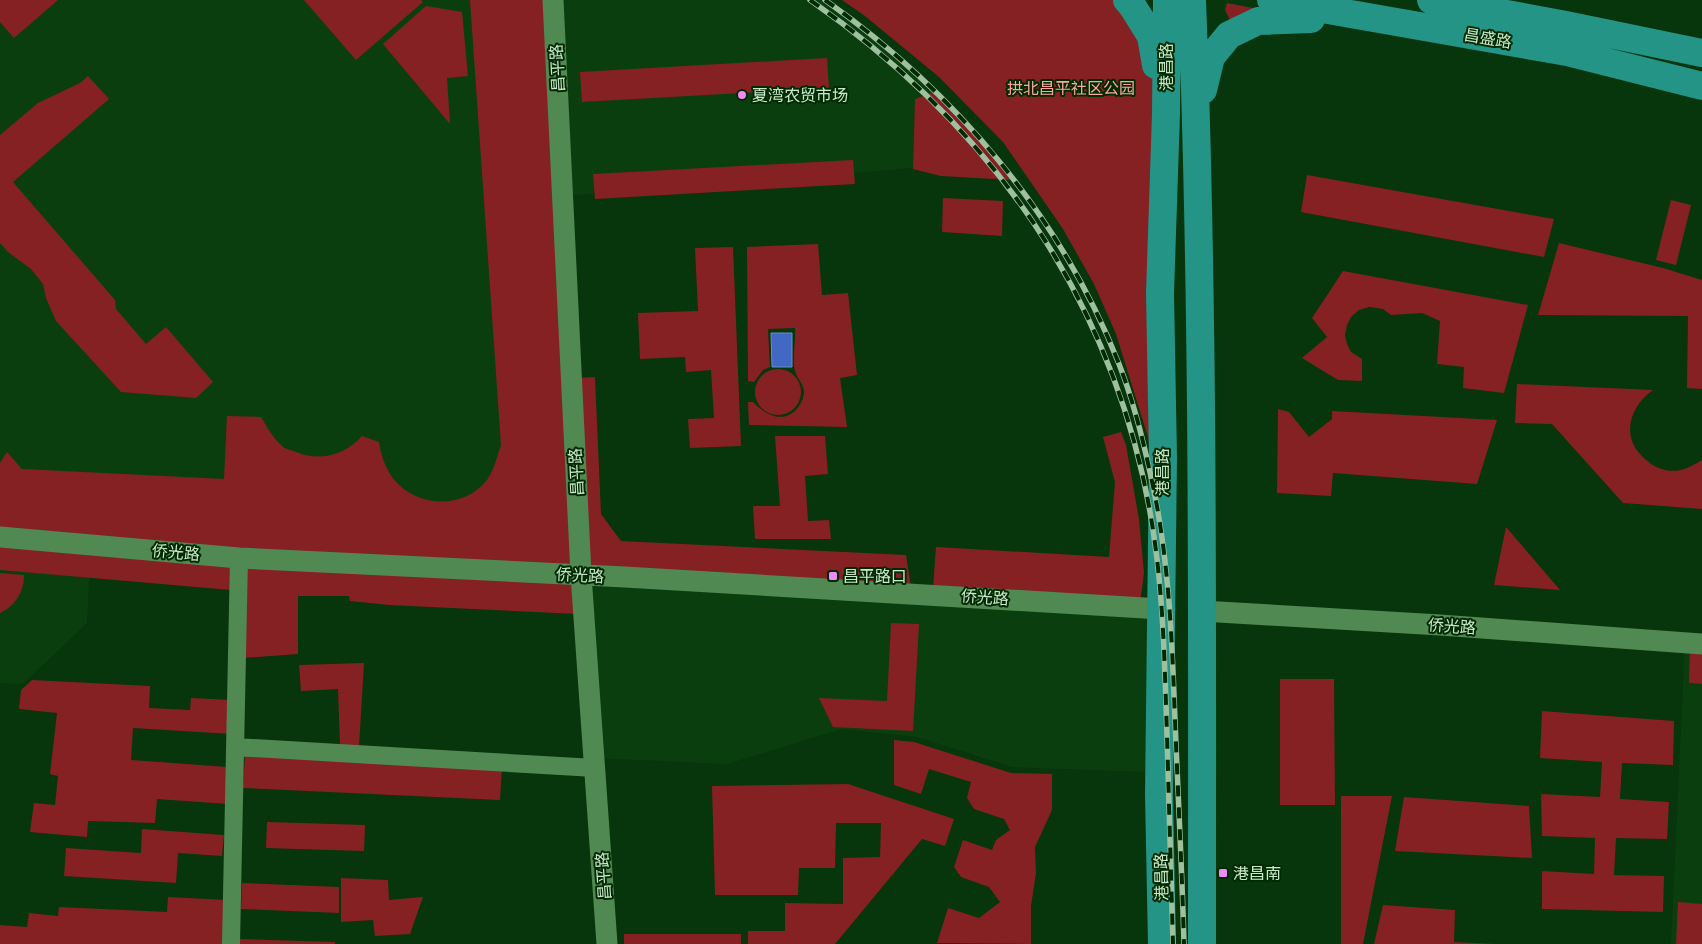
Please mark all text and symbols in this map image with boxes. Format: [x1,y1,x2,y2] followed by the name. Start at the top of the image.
[1462,23,1514,53] street label: 昌盛路
[545,43,569,93] street label: 昌平路
[1155,43,1177,91] street label: 港昌路
[1007,77,1135,99] park label: 拱北昌平社区公园
[752,84,848,106] place label: 夏湾农贸市场
[736,89,748,101] marker: 夏湾农贸市场
[564,447,588,497] street label: 昌平路
[1151,448,1173,496] street label: 港昌路
[151,539,201,565] street label: 侨光路
[555,563,605,587] street label: 侨光路
[843,565,907,587] place label: 昌平路口
[827,570,839,582] marker: 昌平路口
[960,584,1010,610] street label: 侨光路
[1427,613,1477,639] street label: 侨光路
[590,851,616,901] street label: 昌平路
[1150,853,1172,901] street label: 港昌路
[1233,862,1281,884] place label: 港昌南
[1217,867,1229,879] marker: 港昌南

